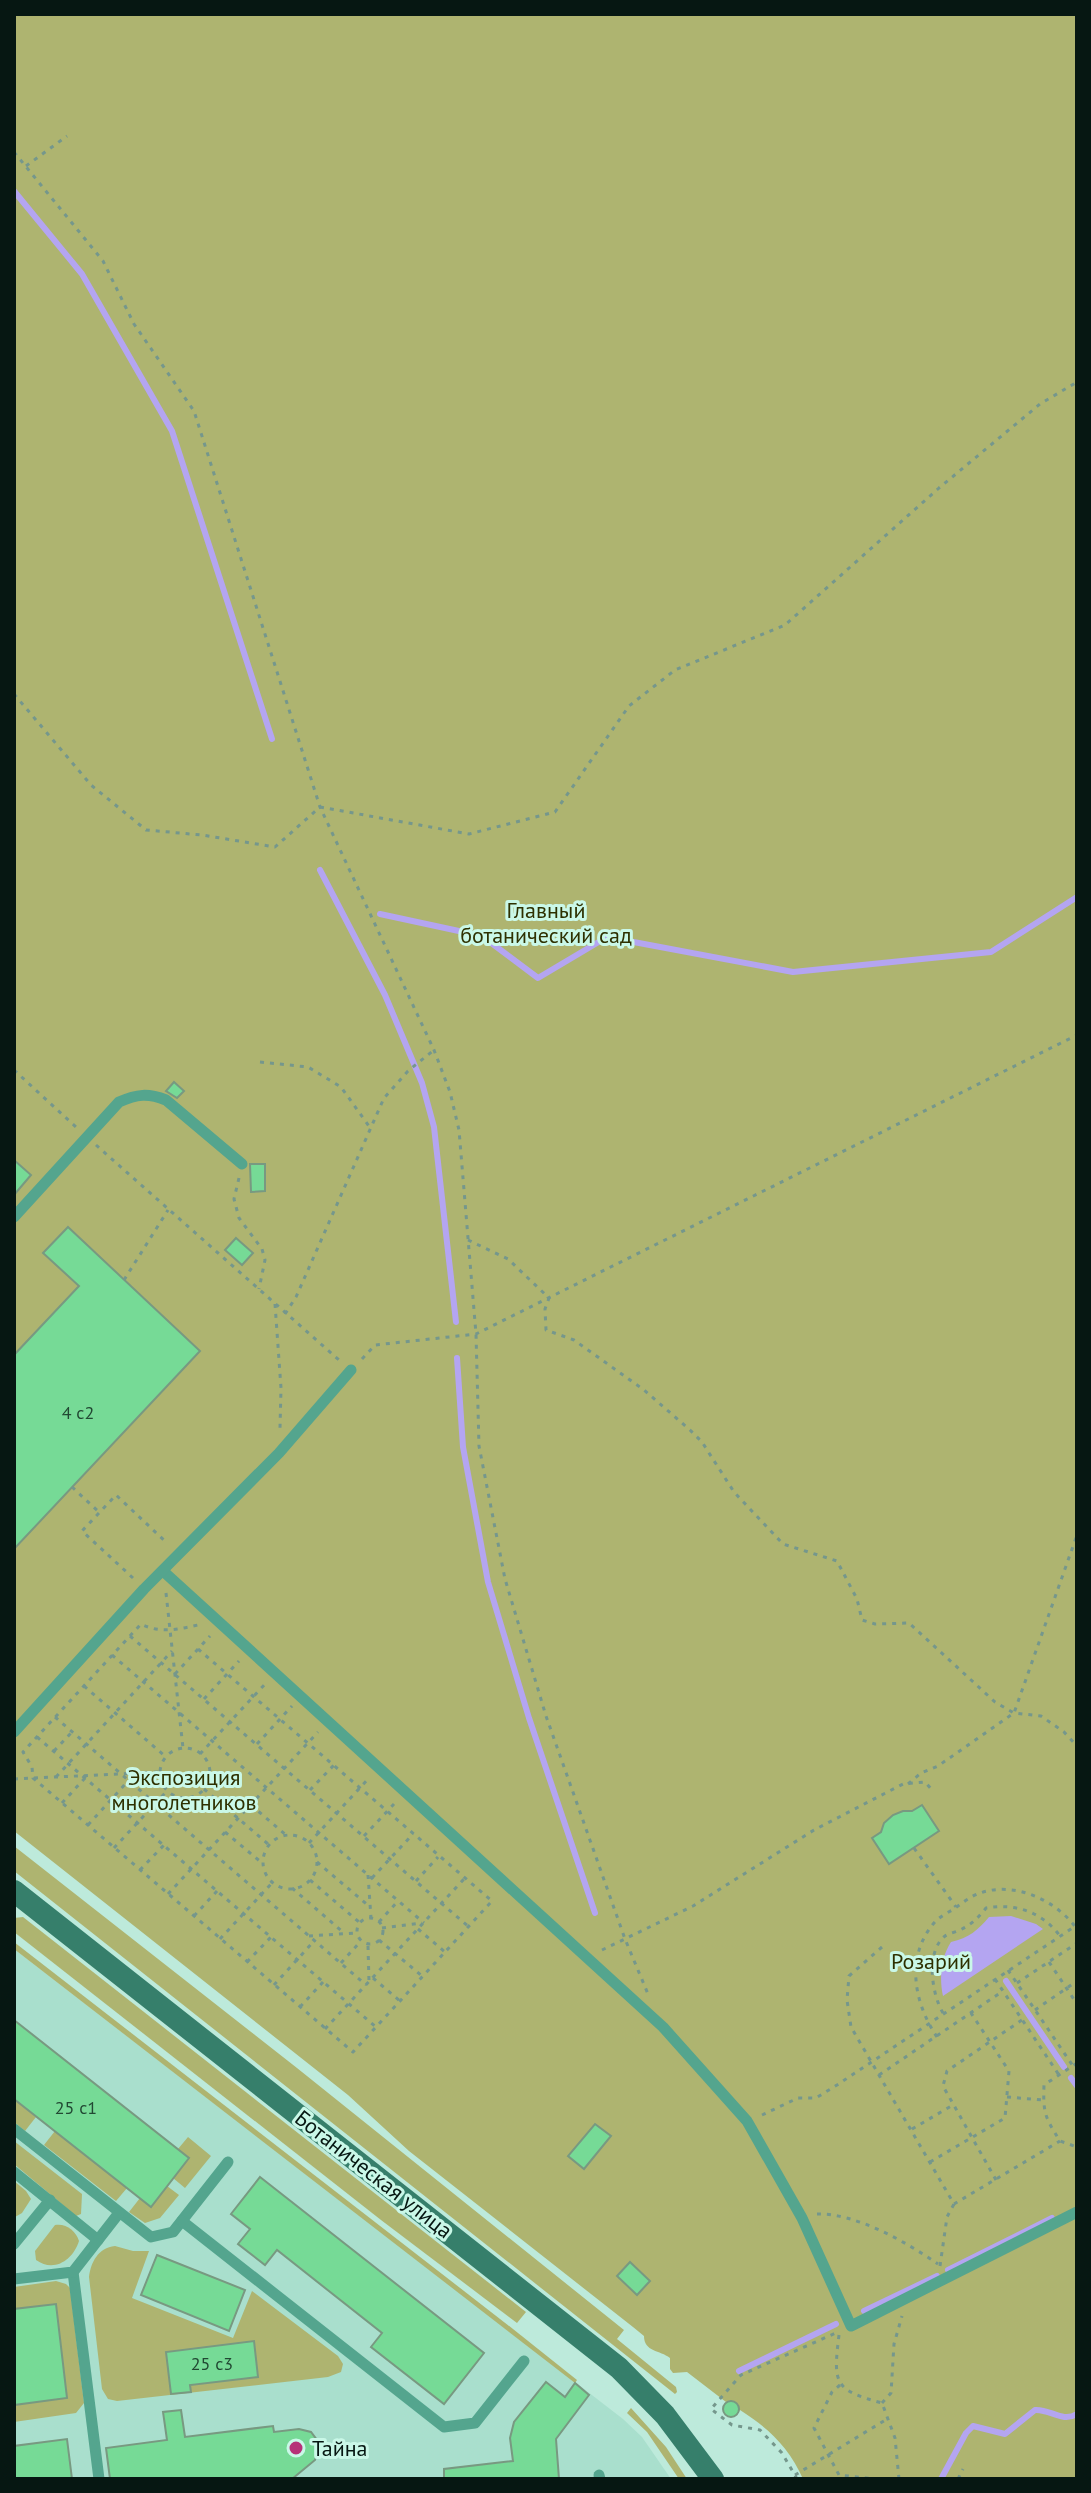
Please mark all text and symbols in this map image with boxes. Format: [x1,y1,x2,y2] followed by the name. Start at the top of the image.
[460,896,632,949] park label: Главный ботанический сад
[62,1401,94,1424] house number: 4 с2
[111,1763,257,1816] park label: Экспозиция многолетников
[891,1947,971,1975] park label: Розарий
[55,2096,97,2119] house number: 25 с1
[290,2104,458,2244] street label: Ботаническая улица
[191,2352,233,2375] house number: 25 с3
[312,2434,368,2462] place label: Тайна
[287,2439,305,2457] marker: Тайна

